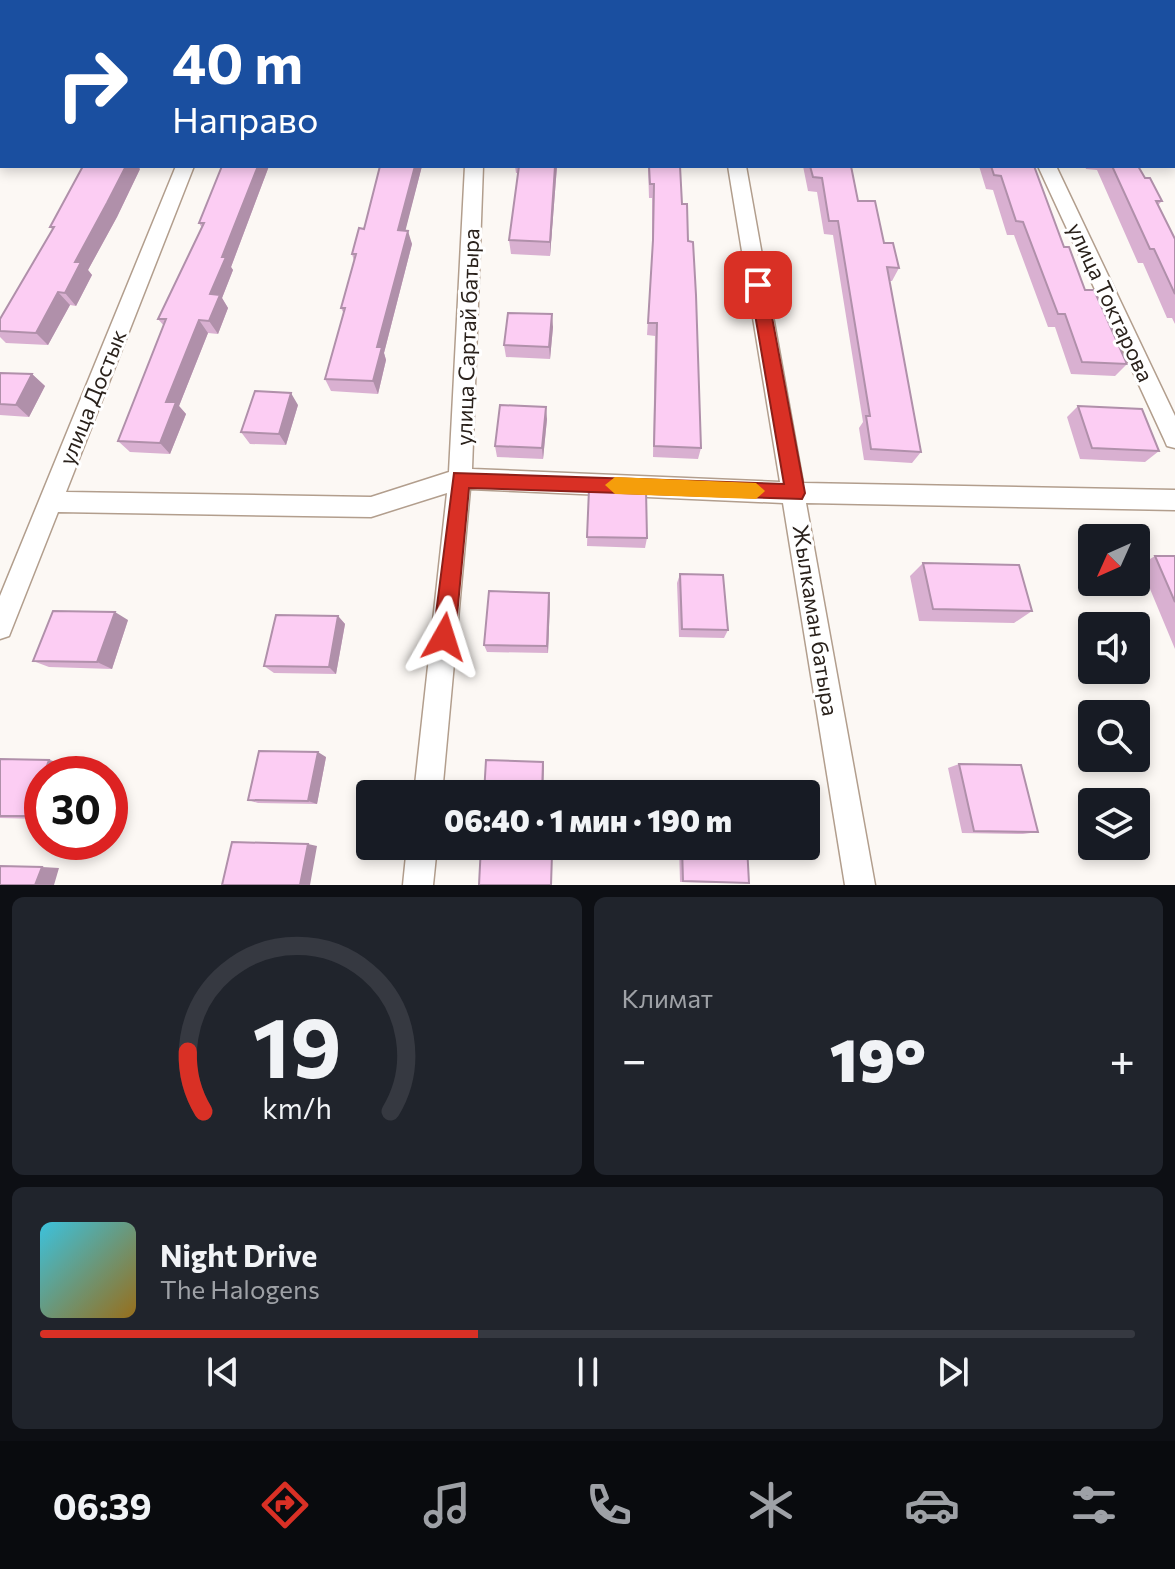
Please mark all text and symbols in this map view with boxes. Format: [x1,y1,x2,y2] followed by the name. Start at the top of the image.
[172,27,303,96] text: 40 m
[40,32,144,136] icon: right
[172,96,318,140] text: Направо
[1062,218,1160,386] street label: улица Токтарова
[450,228,484,446] street label: улица Сартай батыра
[724,251,792,319] pin
[736,263,780,307] icon: arrive
[53,325,132,469] street label: улица Достык
[788,522,844,718] street label: Жылкаман батыра
[1078,524,1150,596] north arrow
[1078,524,1150,860] map controls
[402,595,486,679] position arrow
[1078,612,1150,684] button: sound
[1078,700,1150,772] button: search
[24,756,128,860] speed limit sign: 30
[1078,788,1150,860] button: layers
[444,801,732,838] text: 06:40 · 1 мин · 190 m
[622,982,713,1013] text: Климат
[252,993,341,1095] text: 19
[830,1021,926,1094] text: 19°
[622,1031,647,1085] text: −
[1109,1031,1135,1085] text: +
[262,1090,332,1125] text: km/h
[160,1236,317,1273] text: Night Drive
[160,1273,320,1304] text: The Halogens
[201,1350,245,1394] icon: previous
[566,1350,610,1394] icon: pause
[931,1350,975,1394] icon: next
[257,1477,313,1533] icon: directions
[419,1477,475,1533] icon: music
[581,1477,637,1533] icon: phone
[743,1477,799,1533] icon: climate
[904,1477,960,1533] icon: car
[1066,1477,1122,1533] icon: filters
[53,1483,152,1527] text: 06:39

